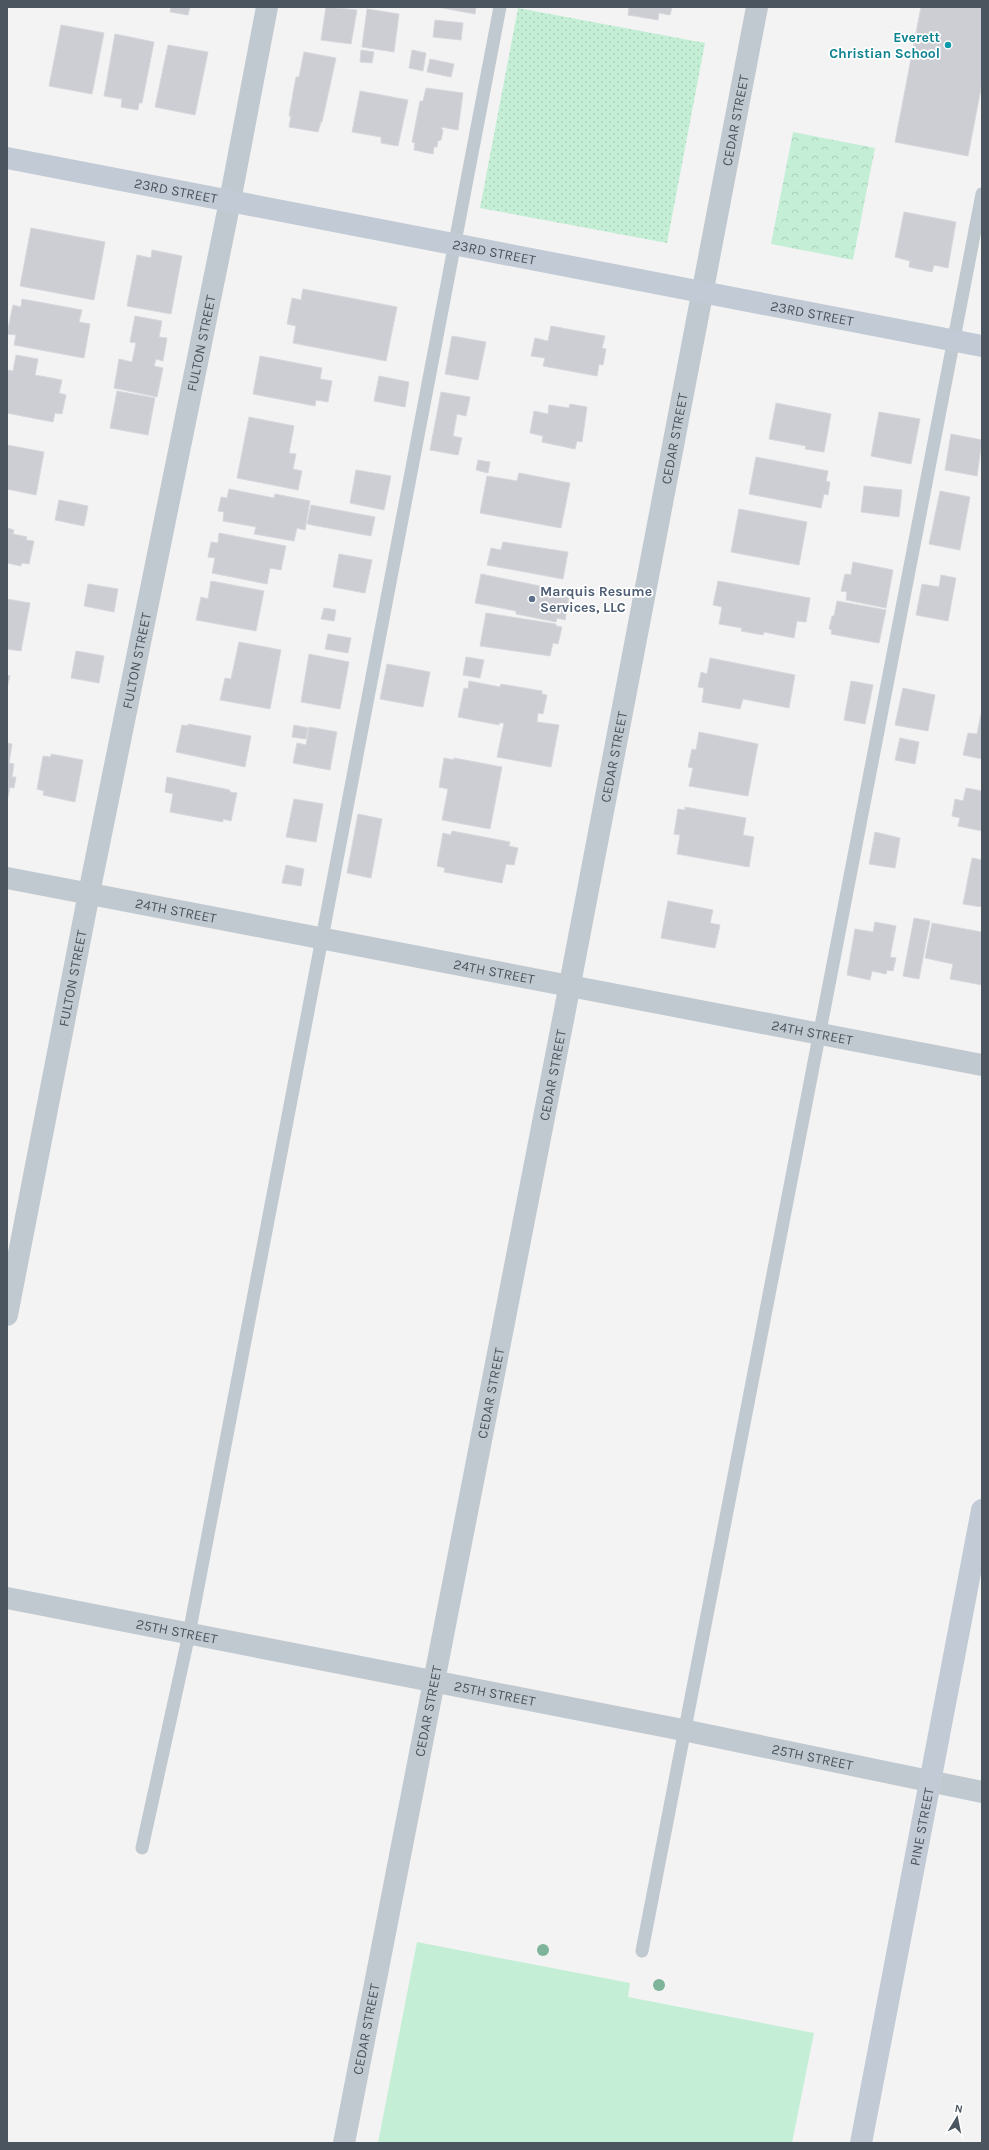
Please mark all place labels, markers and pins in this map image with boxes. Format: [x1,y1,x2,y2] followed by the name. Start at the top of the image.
[829,29,940,62] place label: Everett Christian School
[943,40,953,50] marker: Everett Christian School
[540,583,652,616] place label: Marquis Resume Services, LLC
[527,594,537,604] marker: Marquis Resume Services, LLC

